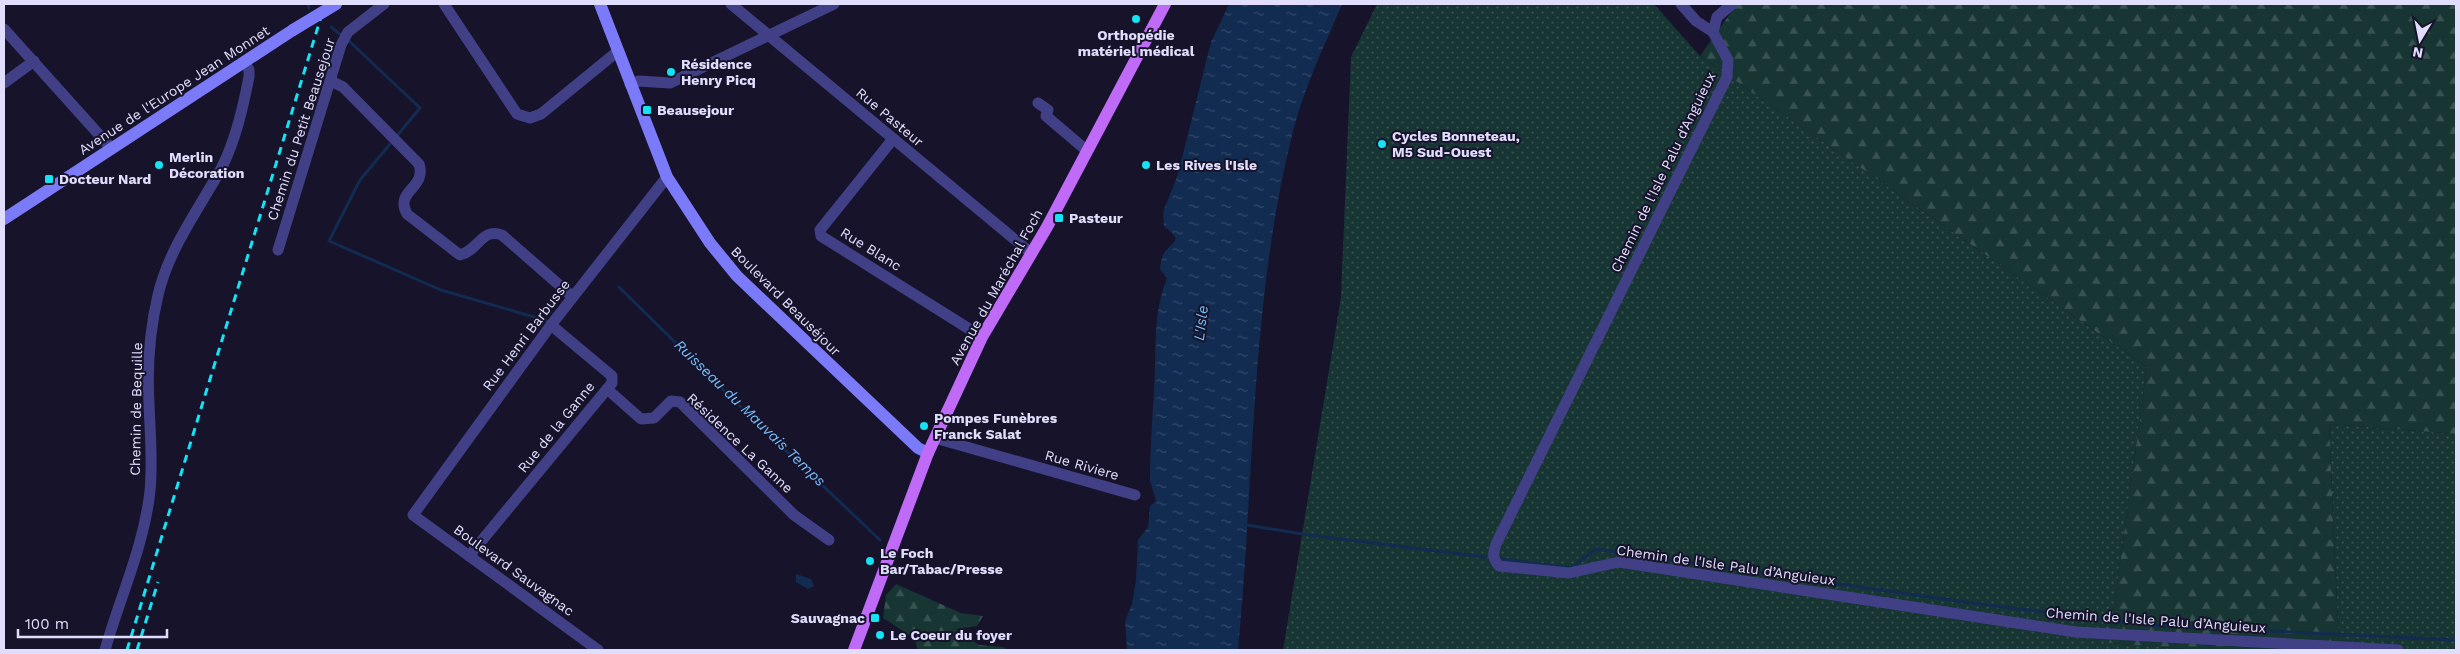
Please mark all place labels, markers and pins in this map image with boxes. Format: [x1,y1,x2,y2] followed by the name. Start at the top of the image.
[1130,13,1142,25] marker: Orthopédie matériel médical
[1078,27,1195,59] place label: Orthopédie matériel médical
[681,56,756,88] place label: Résidence Henry Picq
[665,66,677,78] marker: Résidence Henry Picq
[657,102,734,118] place label: Beausejour
[641,104,653,116] marker: Beausejour
[1392,128,1520,160] place label: Cycles Bonneteau, M5 Sud-Ouest
[1376,138,1388,150] marker: Cycles Bonneteau, M5 Sud-Ouest
[169,149,245,181] place label: Merlin Décoration
[1156,157,1257,173] place label: Les Rives l'Isle
[153,159,165,171] marker: Merlin Décoration
[1140,159,1152,171] marker: Les Rives l'Isle
[59,171,151,187] place label: Docteur Nard
[43,173,55,185] marker: Docteur Nard
[1069,210,1123,226] place label: Pasteur
[1053,212,1065,224] marker: Pasteur
[934,410,1058,442] place label: Pompes Funèbres Franck Salat
[918,420,930,432] marker: Pompes Funèbres Franck Salat
[880,545,1003,577] place label: Le Foch Bar/Tabac/Presse
[864,555,876,567] marker: Le Foch Bar/Tabac/Presse
[791,610,865,626] place label: Sauvagnac
[869,612,881,624] marker: Sauvagnac
[890,627,1012,643] place label: Le Coeur du foyer
[874,629,886,641] marker: Le Coeur du foyer

